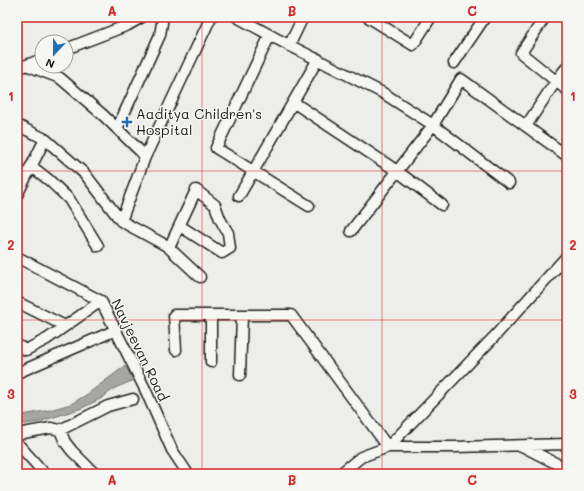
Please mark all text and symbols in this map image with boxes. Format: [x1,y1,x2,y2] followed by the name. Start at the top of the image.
[107,2,117,19] text: A
[288,2,297,19] text: B
[467,2,477,19] text: C
[34,34,74,74] north arrow
[43,55,57,72] text: N
[8,87,14,104] text: 1
[570,87,576,104] text: 1
[136,104,262,139] place label: Aaditya Children's Hospital
[121,116,133,128] marker: Aaditya Children's Hospital
[7,236,15,253] text: 2
[569,236,577,253] text: 2
[107,295,174,404] street label: Navjeevan Road
[7,385,15,402] text: 3
[569,385,577,402] text: 3
[107,471,117,488] text: A
[288,471,297,488] text: B
[467,471,477,488] text: C

